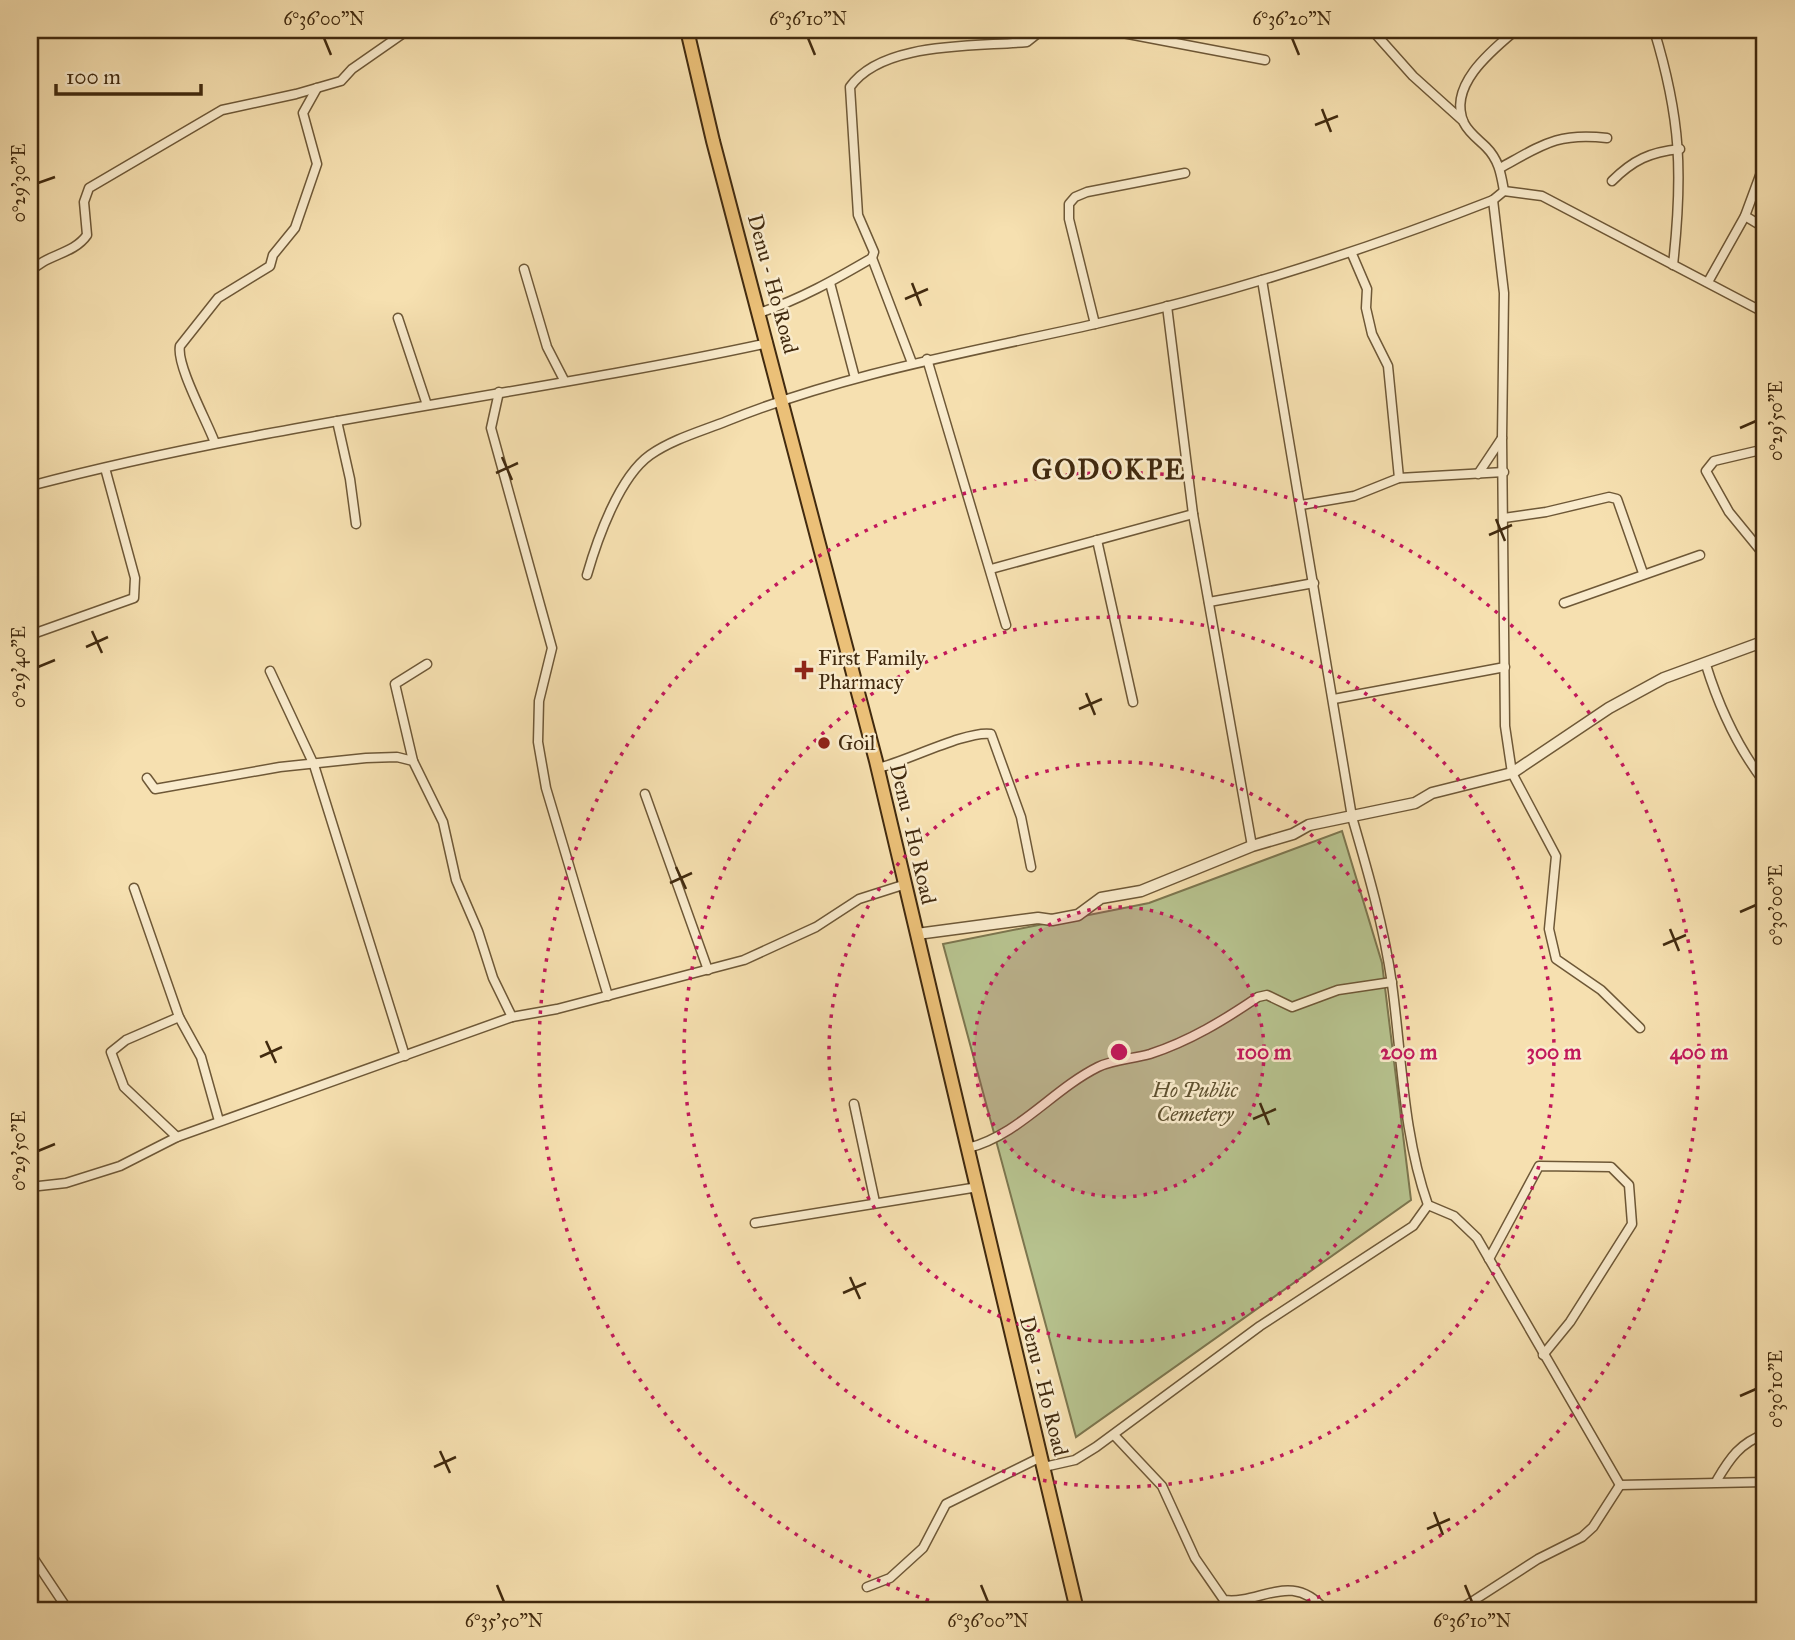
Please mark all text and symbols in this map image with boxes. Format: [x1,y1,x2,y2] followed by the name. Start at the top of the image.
[283,8,365,30] text: 6°36'00"N
[769,8,847,30] text: 6°36'10"N
[1252,8,1332,30] text: 6°36'20"N
[56,52,201,96] scale bar
[66,64,121,90] text: 100 m
[8,143,30,222] text: 0°29'30"E
[742,211,804,357] street label: Denu - Ho Road
[1765,381,1787,461] text: 0°29'50"E
[1032,452,1186,487] district label: GODOKPE
[8,626,30,708] text: 0°29'40"E
[818,645,927,695] place label: First Family Pharmacy
[796,662,812,678] marker: First Family Pharmacy
[838,730,876,756] place label: Goil
[816,735,832,751] marker: Goil
[884,761,942,907] street label: Denu - Ho Road
[1765,864,1787,946] text: 0°30'00"E
[1237,1039,1292,1065] text: 100 m
[1381,1039,1438,1065] text: 200 m
[1526,1039,1582,1065] text: 300 m
[1670,1039,1729,1065] text: 400 m
[1107,1040,1131,1064] centre of rings
[1151,1077,1238,1127] park label: Ho Public Cemetery
[8,1111,30,1191] text: 0°29'50"E
[1014,1313,1074,1459] street label: Denu - Ho Road
[1765,1350,1787,1428] text: 0°30'10"E
[465,1610,543,1632] text: 6°35'50"N
[947,1610,1029,1632] text: 6°36'00"N
[1433,1610,1511,1632] text: 6°36'10"N

